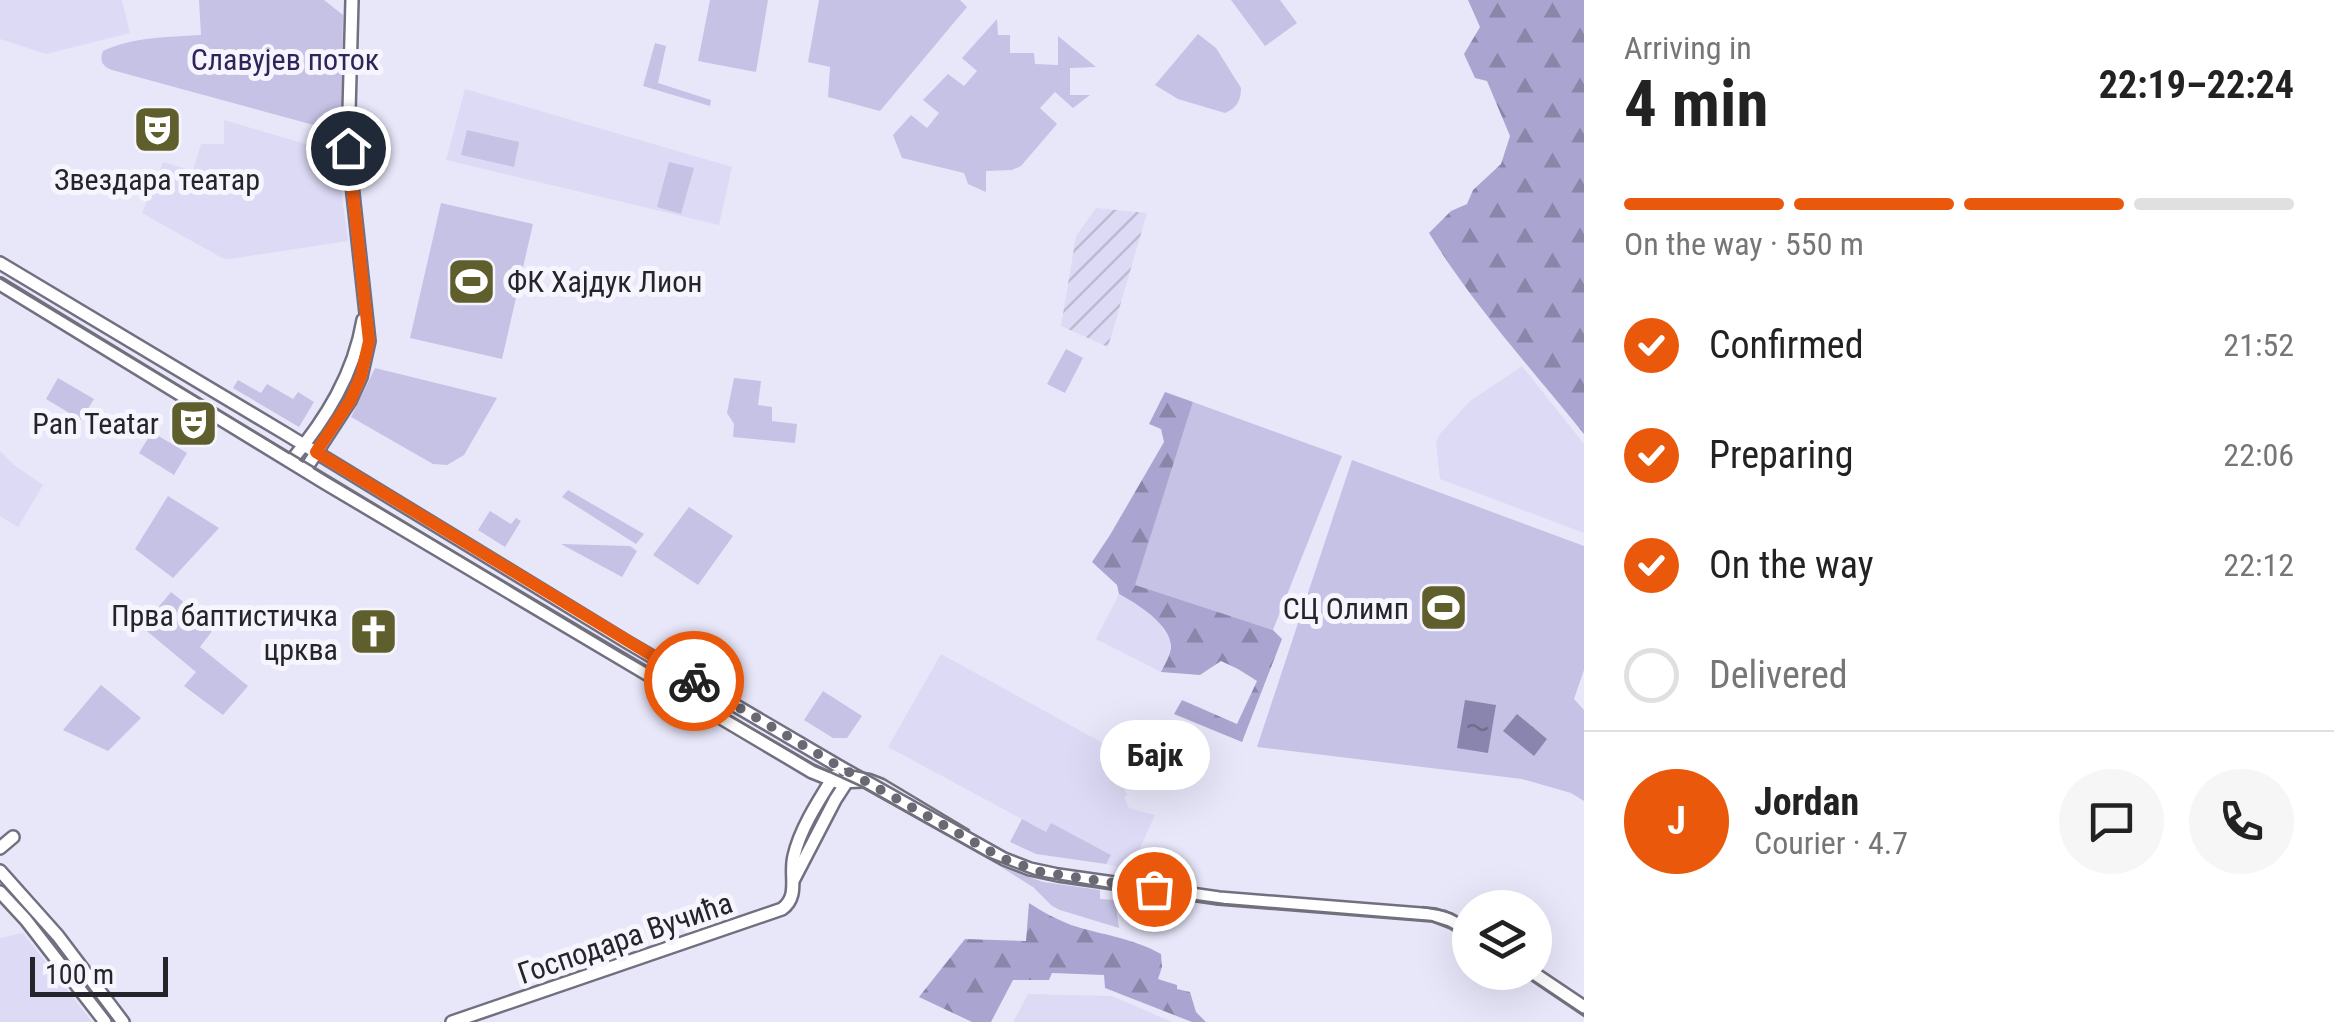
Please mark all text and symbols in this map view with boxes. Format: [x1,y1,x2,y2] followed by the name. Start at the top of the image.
[1624,29,1752,67] text: Arriving in
[191,42,379,77] park label: Славујев поток
[2099,63,2294,107] text: 22:19–22:24
[1624,66,1768,142] text: 4 min
[131,104,183,156] theatre icon: Звездара театар
[306,106,391,191] pin
[321,121,376,176] icon: home
[54,162,260,197] place label: Звездара театар
[1624,225,1864,263] text: On the way · 550 m
[446,255,498,307] sports icon: ФК Хајдук Лион
[507,264,703,299] place label: ФК Хајдук Лион
[1624,318,1679,373] icon: check
[1709,323,1864,367] text: Confirmed
[2223,326,2294,364] text: 21:52
[168,397,220,449] theatre icon: Pan Teatar
[32,406,159,441] place label: Pan Teatar
[1624,428,1679,483] icon: check
[1709,433,1854,477] text: Preparing
[2223,436,2294,474] text: 22:06
[1624,538,1679,593] icon: check
[1709,543,1874,587] text: On the way
[2223,546,2294,584] text: 22:12
[1418,582,1470,634] sports icon: СЦ Олимп
[1283,591,1409,626] place label: СЦ Олимп
[111,598,338,667] place label: Прва баптистичка црква
[347,606,399,658] church icon: Прва баптистичка црква
[644,631,744,731] courier
[1709,653,1848,697] text: Delivered
[667,654,722,709] icon: bike
[1099,719,1209,789] callout: Бајк
[1127,736,1183,774] text: Бајк
[2059,769,2164,874] button: chat
[2189,769,2294,874] button: phone
[1754,780,1859,824] text: Jordan
[1667,799,1686,843] text: J
[1754,824,1908,862] text: Courier · 4.7
[1112,847,1197,932] pin
[1127,862,1182,917] icon: bag
[513,885,737,991] street label: Господара Вучића
[1452,890,1552,990] map controls
[1452,890,1552,990] button: layers
[30,952,168,996] scale bar
[45,958,114,991] text: 100 m

